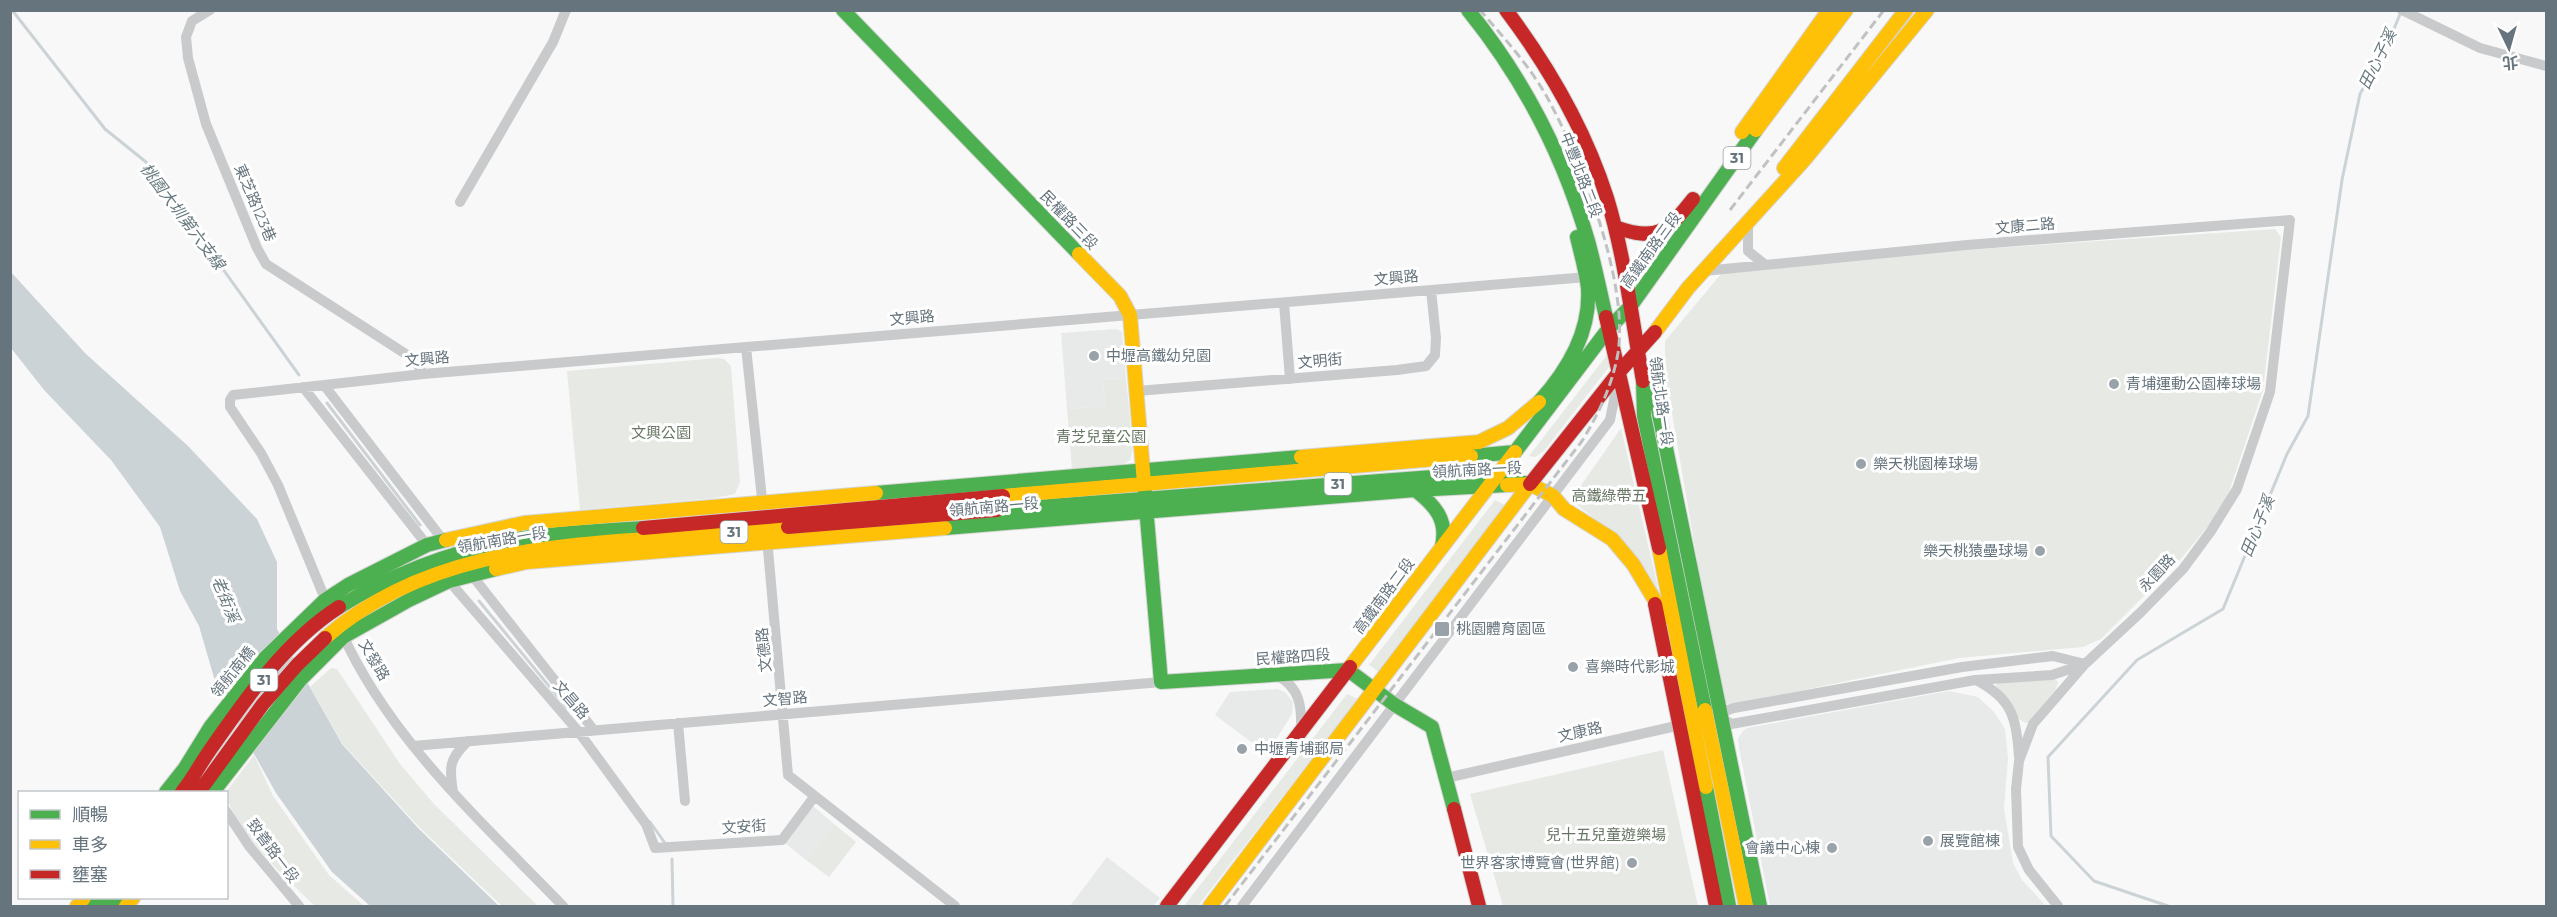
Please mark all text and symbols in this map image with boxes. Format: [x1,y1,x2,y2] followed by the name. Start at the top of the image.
[2479,18,2539,78] north arrow
[2355,25,2401,92] water label: 田心子溪
[2501,52,2519,73] text: 北
[1556,129,1606,220] street label: 中豐北路二段
[1724,147,1750,169] road number: 31
[136,159,230,275] water label: 桃園大圳第六支線
[231,161,280,244] street label: 東芝路123巷
[1036,186,1102,253] street label: 民權路三段
[1616,208,1685,292] street label: 高鐵南路三段
[1994,213,2056,238] street label: 文康二路
[1373,266,1419,289] street label: 文興路
[889,306,935,329] street label: 文興路
[1106,346,1211,365] place label: 中壢高鐵幼兒園
[404,347,450,370] street label: 文興路
[1087,349,1101,363] marker: 中壢高鐵幼兒園
[1297,349,1343,372] street label: 文明街
[1646,355,1677,447] street label: 領航北路一段
[2126,374,2261,393] place label: 青埔運動公園棒球場
[2107,377,2121,391] marker: 青埔運動公園棒球場
[631,423,691,442] park label: 文興公園
[1056,427,1146,446] park label: 青芝兒童公園
[1873,454,1978,473] place label: 樂天桃園棒球場
[1854,457,1868,471] marker: 樂天桃園棒球場
[1432,458,1522,481] street label: 領航南路一段
[1324,473,1352,495] road number: 31
[1571,486,1647,505] park label: 高鐵綠帶五
[2237,491,2279,559] water label: 田心子溪
[948,493,1040,520] street label: 領航南路一段
[720,521,748,543] road number: 31
[456,522,548,557] street label: 領航南路一段
[1923,541,2028,560] place label: 樂天桃猿壘球場
[2033,544,2047,558] marker: 樂天桃猿壘球場
[2134,550,2179,596] street label: 永園路
[1349,554,1418,637] street label: 高鐵南路二段
[208,573,244,627] water label: 老街溪
[1456,619,1546,638] place label: 桃園體育園區
[1433,620,1451,638] marker: 桃園體育園區
[752,627,775,673] street label: 文德路
[355,636,394,684] street label: 文發路
[206,642,259,701] street label: 領航南橋
[1255,644,1331,669] street label: 民權路四段
[1585,657,1675,676] place label: 喜樂時代影城
[1566,660,1580,674] marker: 喜樂時代影城
[250,669,278,691] road number: 31
[549,676,593,723] street label: 文昌路
[762,687,808,710] street label: 文智路
[1556,717,1604,746] street label: 文康路
[1254,739,1344,758] place label: 中壢青埔郵局
[1235,742,1249,756] marker: 中壢青埔郵局
[18,791,228,899] legend
[72,804,108,826] text: 順暢
[243,815,304,886] street label: 致善路一段
[721,815,767,838] street label: 文安街
[1546,825,1666,844] park label: 兒十五兒童遊樂場
[1940,831,2000,850] place label: 展覽館棟
[72,834,108,856] text: 車多
[1921,834,1935,848] marker: 展覽館棟
[1745,838,1820,857] place label: 會議中心棟
[1825,841,1839,855] marker: 會議中心棟
[1460,853,1620,872] place label: 世界客家博覽會(世界館)
[1625,856,1639,870] marker: 世界客家博覽會(世界館)
[72,864,108,886] text: 壅塞

